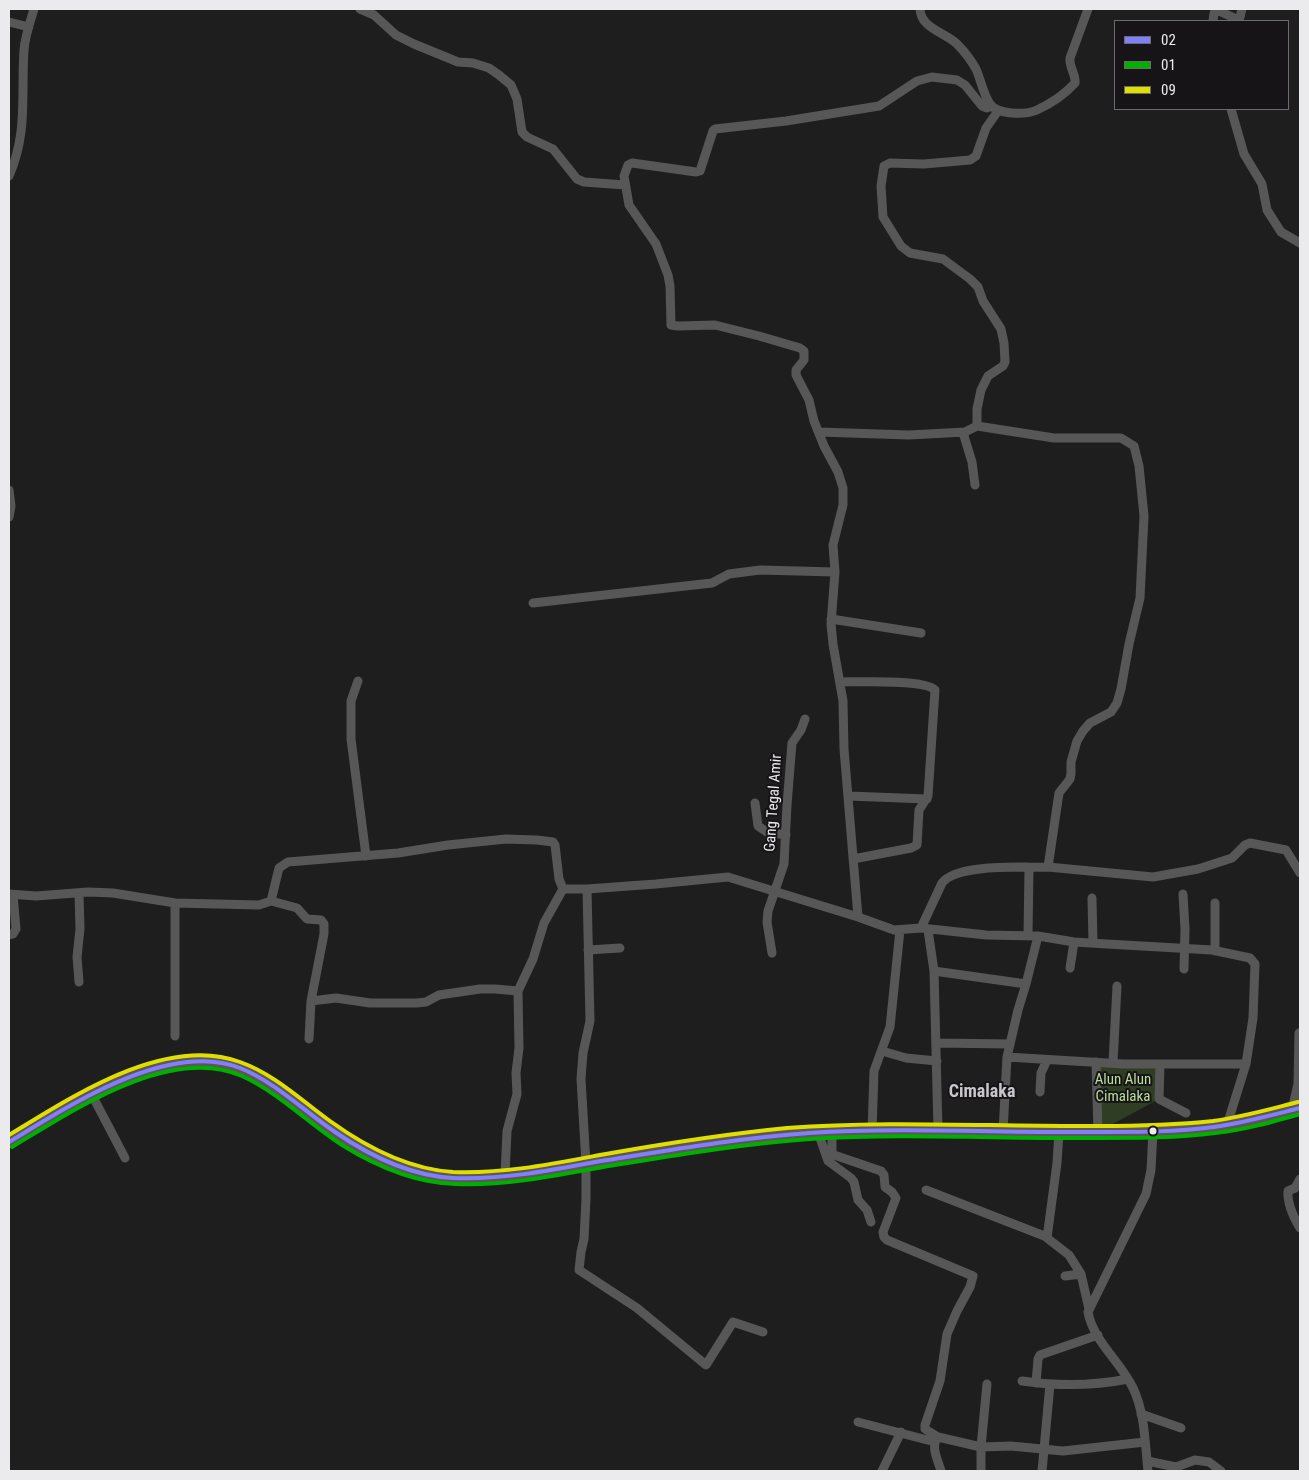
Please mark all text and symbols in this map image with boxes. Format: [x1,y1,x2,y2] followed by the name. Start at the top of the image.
[1114,20,1289,110] legend
[1161,31,1176,49] text: 02
[1161,56,1176,74] text: 01
[1161,81,1176,99] text: 09
[762,754,786,852] street label: Gang Tegal Amir
[1095,1071,1151,1106] park label: Alun Alun Cimalaka
[949,1081,1015,1103] district label: Cimalaka
[1148,1126,1158,1136] unlabelled marker

